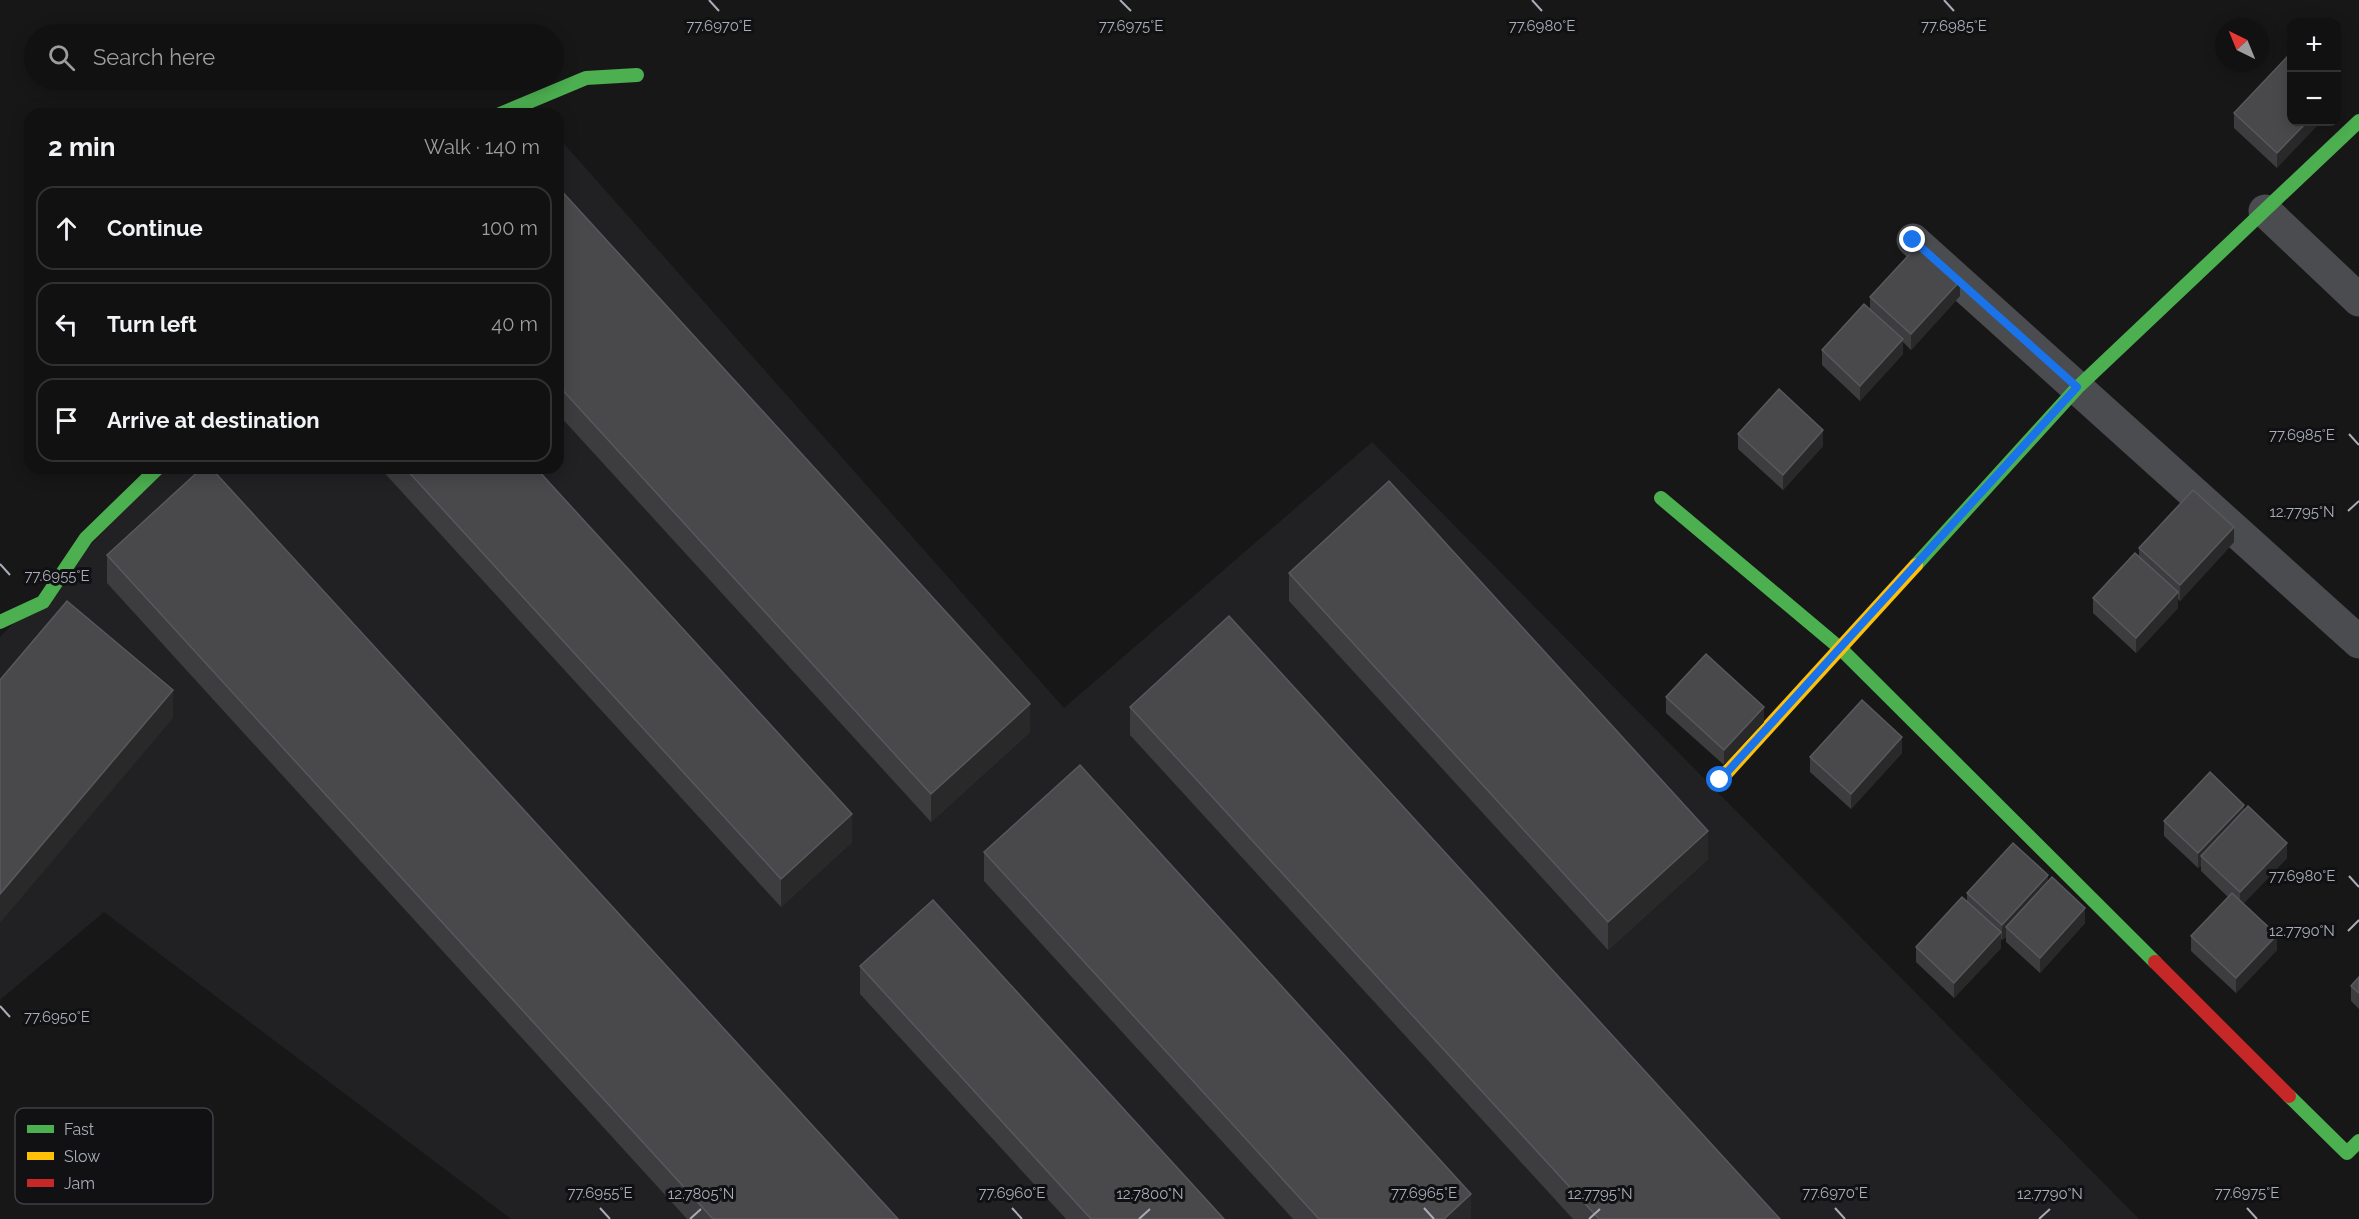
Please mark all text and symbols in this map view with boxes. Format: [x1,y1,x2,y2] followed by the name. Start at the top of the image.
[686,17,752,35] text: 77.6970°E
[1099,17,1163,35] text: 77.6975°E
[1509,17,1575,35] text: 77.6980°E
[1921,17,1987,35] text: 77.6985°E
[2215,18,2269,72] north arrow
[2287,18,2341,126] map controls
[2287,18,2341,72] button: +
[24,24,564,90] search box
[45,41,78,74] icon: search
[93,44,215,70] text: Search here
[2287,72,2341,126] button: −
[48,132,115,162] text: 2 min
[424,135,540,159] text: Walk · 140 m
[50,212,83,245] icon: ahead
[107,215,203,241] text: Continue
[481,216,538,240] text: 100 m
[1899,226,1925,252] route end
[50,308,83,341] icon: left
[107,311,197,337] text: Turn left
[491,312,538,336] text: 40 m
[50,404,83,437] icon: arrive
[107,407,320,433] text: Arrive at destination
[2269,426,2335,444] text: 77.6985°E
[2269,503,2335,521] text: 12.7795°N
[24,567,90,585] text: 77.6955°E
[1706,766,1732,792] route start
[2269,867,2335,885] text: 77.6980°E
[2269,922,2335,940] text: 12.7790°N
[24,1008,90,1026] text: 77.6950°E
[15,1108,213,1204] legend
[64,1120,95,1139] text: Fast
[64,1147,100,1166] text: Slow
[64,1174,95,1193] text: Jam
[567,1184,633,1202] text: 77.6955°E
[979,1184,1045,1202] text: 77.6960°E
[1391,1184,1457,1202] text: 77.6965°E
[1802,1184,1868,1202] text: 77.6970°E
[2215,1184,2279,1202] text: 77.6975°E
[668,1185,734,1203] text: 12.7805°N
[1116,1185,1184,1203] text: 12.7800°N
[1567,1185,1633,1203] text: 12.7795°N
[2017,1185,2083,1203] text: 12.7790°N

